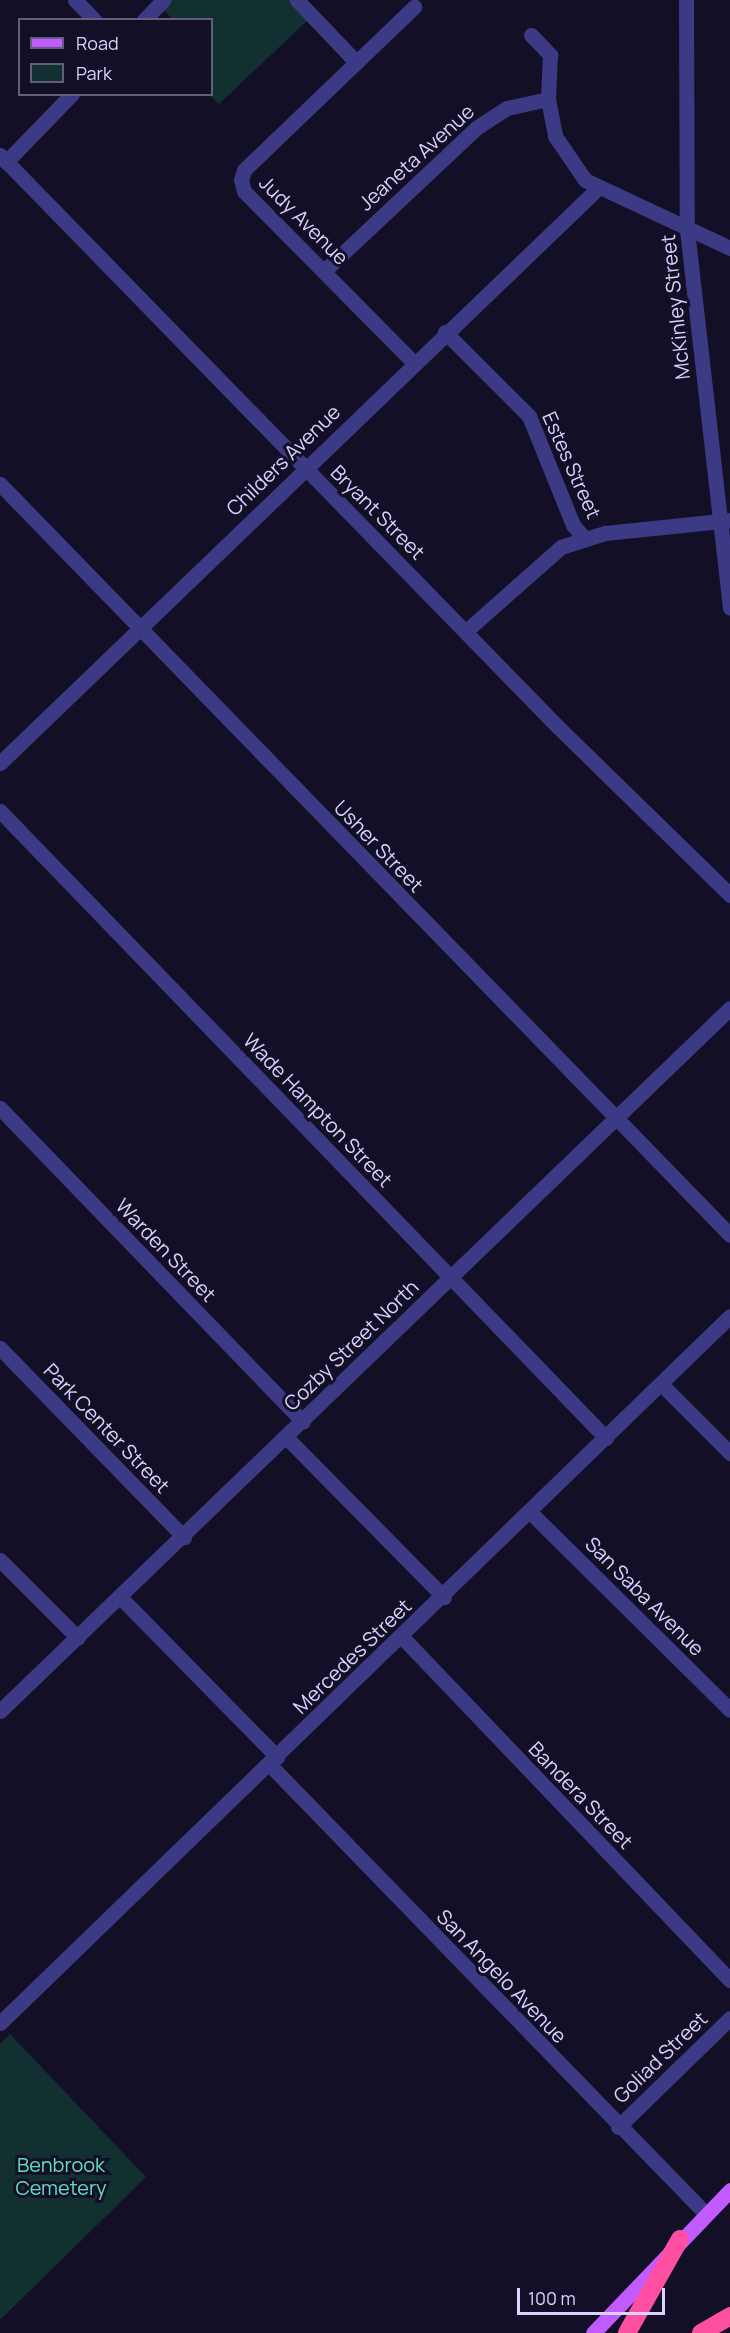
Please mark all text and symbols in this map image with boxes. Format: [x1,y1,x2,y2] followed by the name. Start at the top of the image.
[18,18,213,96] legend
[76,31,119,55] text: Road
[76,61,112,85] text: Park
[353,99,479,215] street label: Jeaneta Avenue
[254,170,354,270] street label: Judy Avenue
[655,233,695,381] street label: McKinley Street
[221,400,345,520] street label: Childers Avenue
[538,408,606,522] street label: Estes Street
[326,460,430,564] street label: Bryant Street
[329,795,429,897] street label: Usher Street
[238,1028,398,1192] street label: Wade Hampton Street
[111,1194,221,1306] street label: Warden Street
[279,1275,423,1415] street label: Cozby Street North
[39,1358,175,1498] street label: Park Center Street
[581,1532,709,1660] street label: San Saba Avenue
[288,1594,416,1718] street label: Mercedes Street
[524,1737,638,1853] street label: Bandera Street
[432,1904,572,2048] street label: San Angelo Avenue
[608,2006,712,2108] street label: Goliad Street
[15,2152,107,2199] park label: Benbrook Cemetery
[520,2276,668,2314] scale bar
[528,2286,576,2310] text: 100 m

